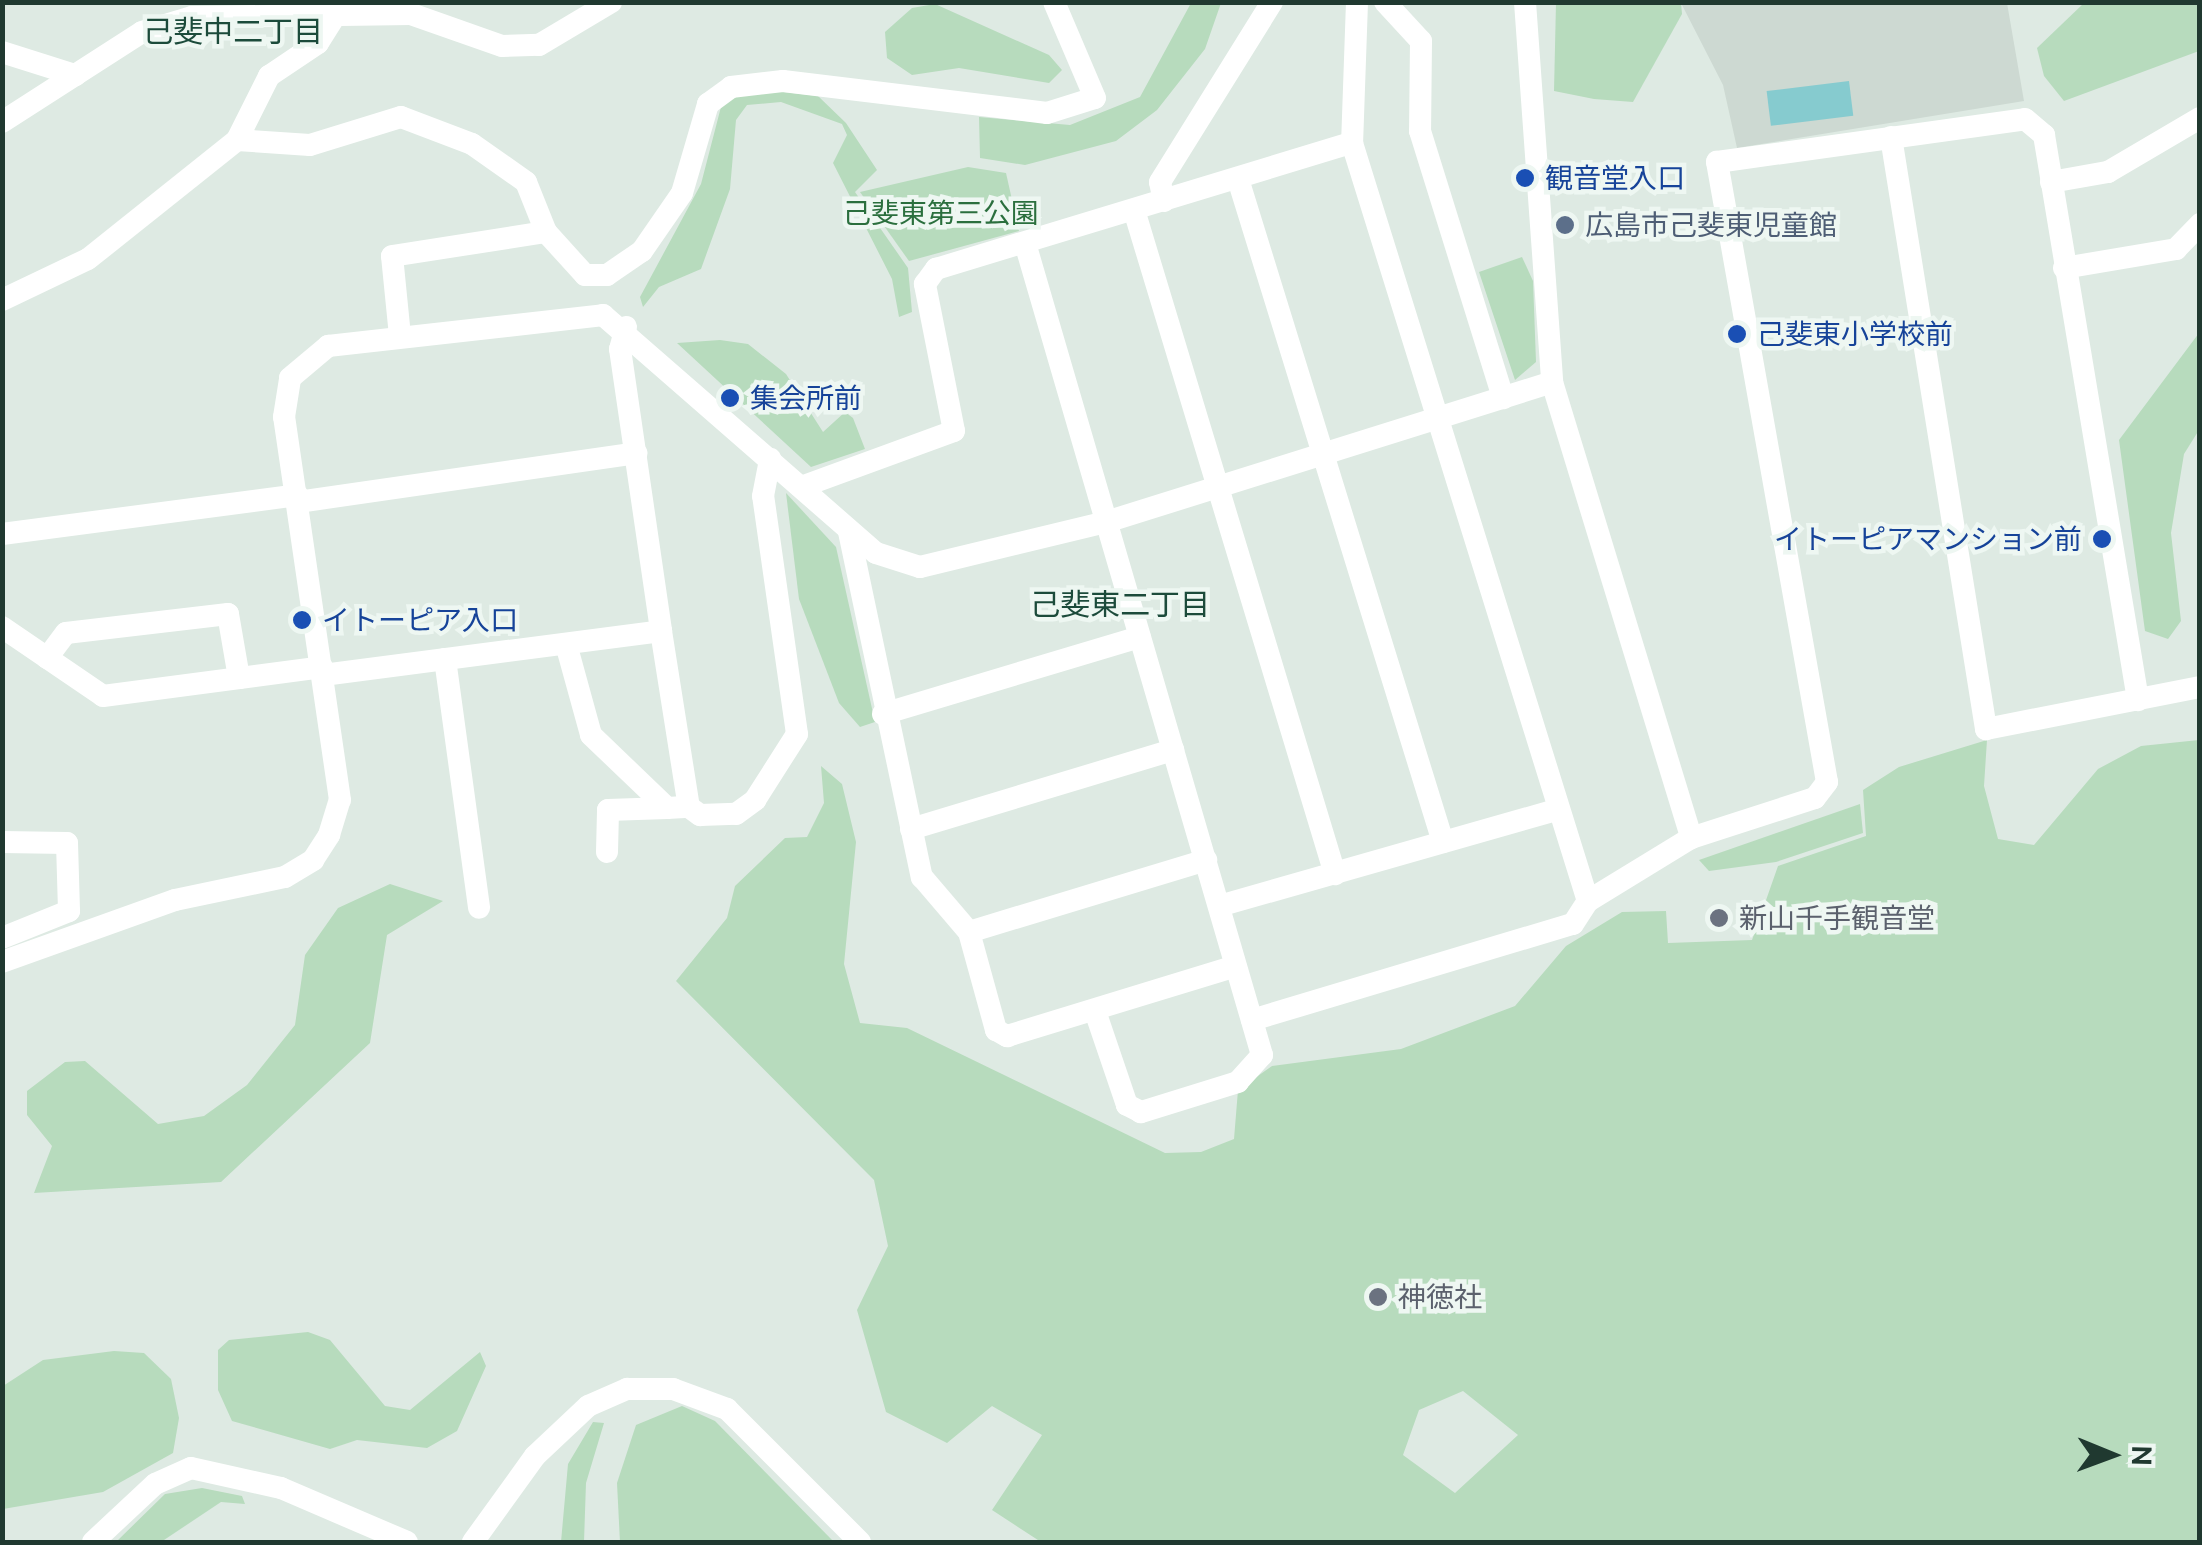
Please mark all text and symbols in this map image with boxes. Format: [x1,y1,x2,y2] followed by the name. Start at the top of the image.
[143,13,323,49] district label: 己斐中二丁目
[1545,161,1685,195] place label: 観音堂入口
[1514,167,1536,189] marker: 観音堂入口
[843,196,1039,230] park label: 己斐東第三公園
[1585,208,1837,242] place label: 広島市己斐東児童館
[1554,214,1576,236] marker: 広島市己斐東児童館
[1757,317,1953,351] place label: 己斐東小学校前
[1726,323,1748,345] marker: 己斐東小学校前
[750,381,862,415] place label: 集会所前
[719,387,741,409] marker: 集会所前
[1774,522,2082,556] place label: イトーピアマンション前
[2091,528,2113,550] marker: イトーピアマンション前
[1030,586,1210,622] district label: 己斐東二丁目
[322,603,518,637] place label: イトーピア入口
[291,609,313,631] marker: イトーピア入口
[1739,901,1935,935] place label: 新山千手観音堂
[1708,907,1730,929] marker: 新山千手観音堂
[1398,1280,1482,1314] place label: 神徳社
[1367,1286,1389,1308] marker: 神徳社
[2062,1405,2162,1505] north arrow
[2127,1445,2158,1466] text: N

